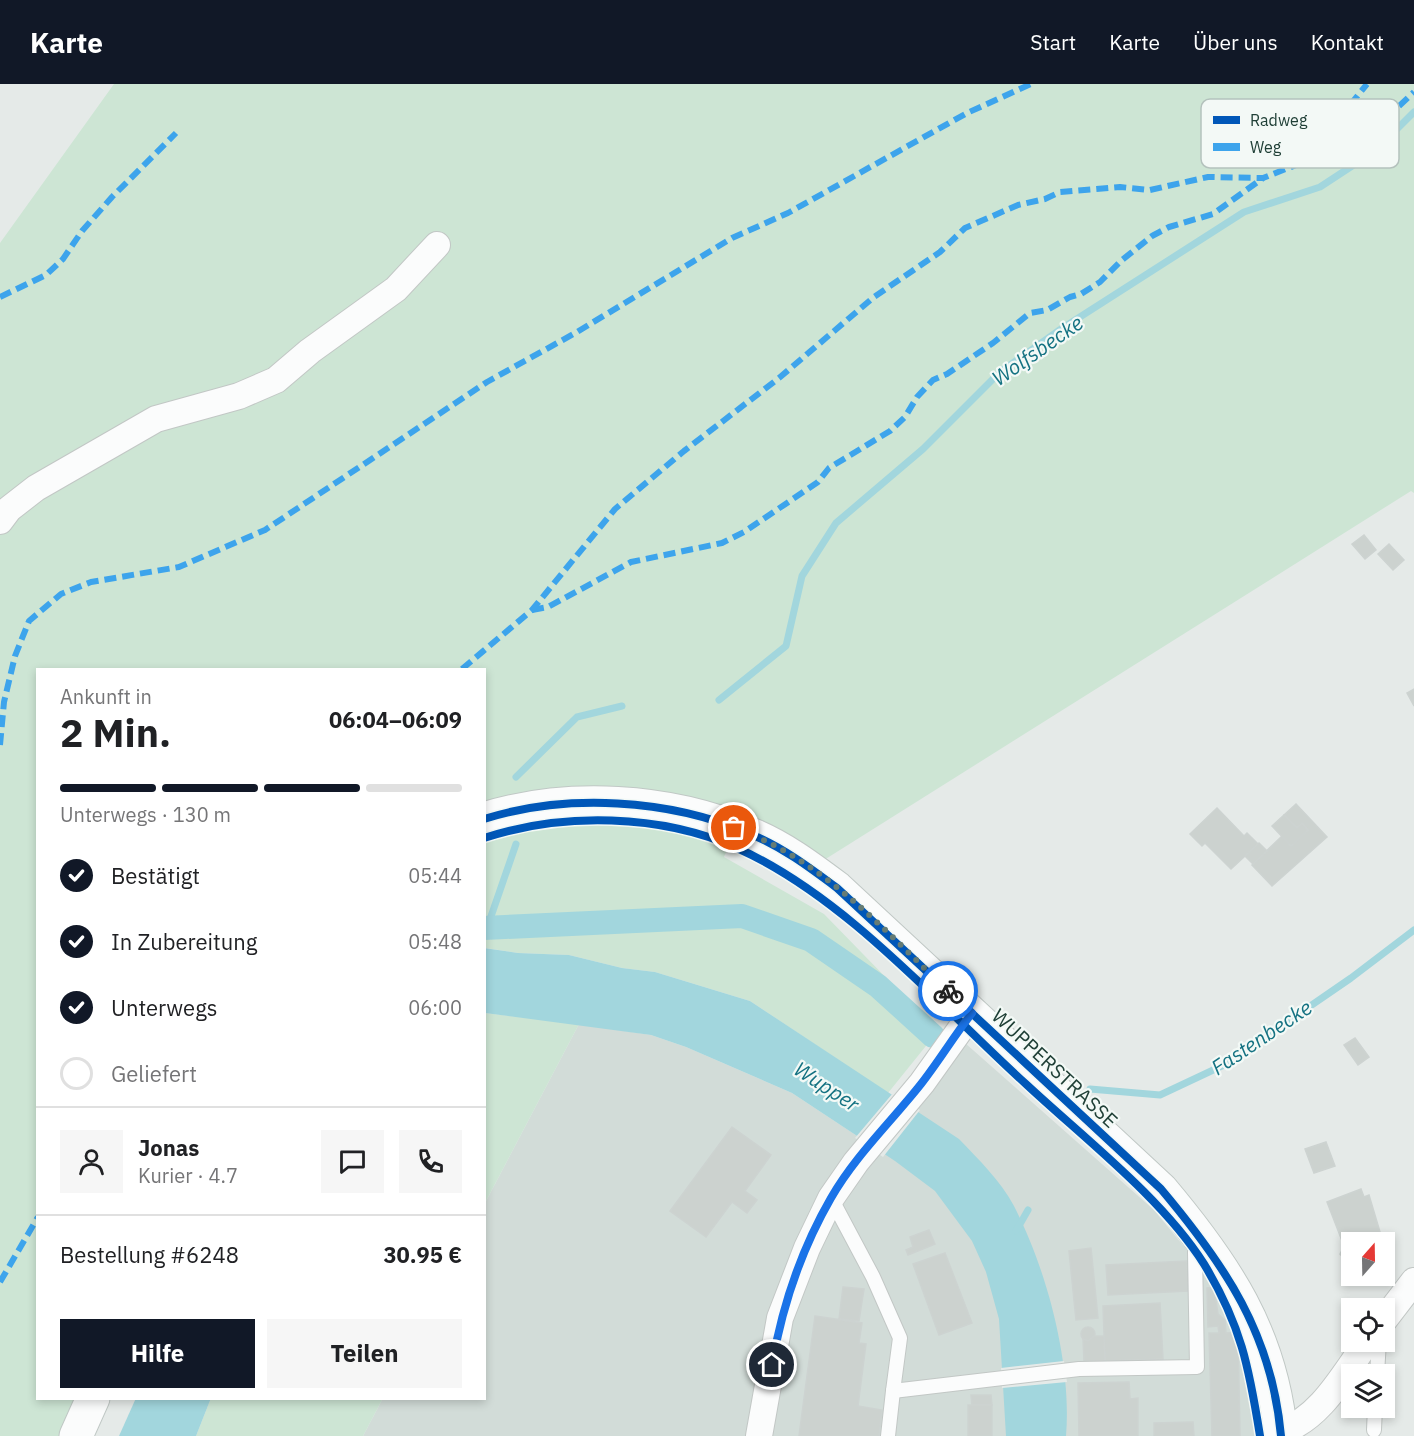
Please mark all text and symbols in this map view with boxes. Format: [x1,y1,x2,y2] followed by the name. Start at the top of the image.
[30,24,103,61] text: Karte
[1030,28,1076,56] text: Start
[1109,28,1160,56] text: Karte
[1193,28,1278,56] text: Über uns
[1311,28,1384,56] text: Kontakt
[1201,99,1399,168] legend
[1250,110,1308,130] text: Radweg
[1250,137,1282,157] text: Weg
[986,308,1088,392] water label: Wolfsbecke
[60,683,152,710] text: Ankunft in
[329,705,462,734] text: 06:04–06:09
[60,707,171,758] text: 2 Min.
[60,801,231,828] text: Unterwegs · 130 m
[708,802,759,853] pin
[717,811,750,844] icon: bag
[60,859,93,892] icon: check
[111,861,200,890] text: Bestätigt
[408,862,462,889] text: 05:44
[60,925,93,958] icon: check
[111,927,257,956] text: In Zubereitung
[408,928,462,955] text: 05:48
[918,961,978,1021] courier
[932,975,965,1008] icon: bike
[60,991,93,1024] icon: check
[111,993,218,1022] text: Unterwegs
[1205,993,1317,1081] water label: Fastenbecke
[408,994,462,1021] text: 06:00
[986,1002,1124,1134] street label: WUPPERSTRASSE
[789,1055,866,1118] water label: Wupper
[111,1059,197,1088] text: Geliefert
[60,1130,123,1193] button: person
[321,1130,384,1193] button: chat
[399,1130,462,1193] button: phone
[138,1133,199,1162] text: Jonas
[138,1162,238,1189] text: Kurier · 4.7
[1341,1232,1395,1286] north arrow
[1341,1232,1395,1418] map controls
[60,1240,239,1269] text: Bestellung #6248
[383,1240,462,1269] text: 30.95 €
[1341,1298,1395,1352] button: locate
[60,1319,255,1388] button: Hilfe
[267,1319,462,1388] button: Teilen
[746,1339,797,1390] pin
[755,1348,788,1381] icon: home
[1341,1364,1395,1418] button: layers

